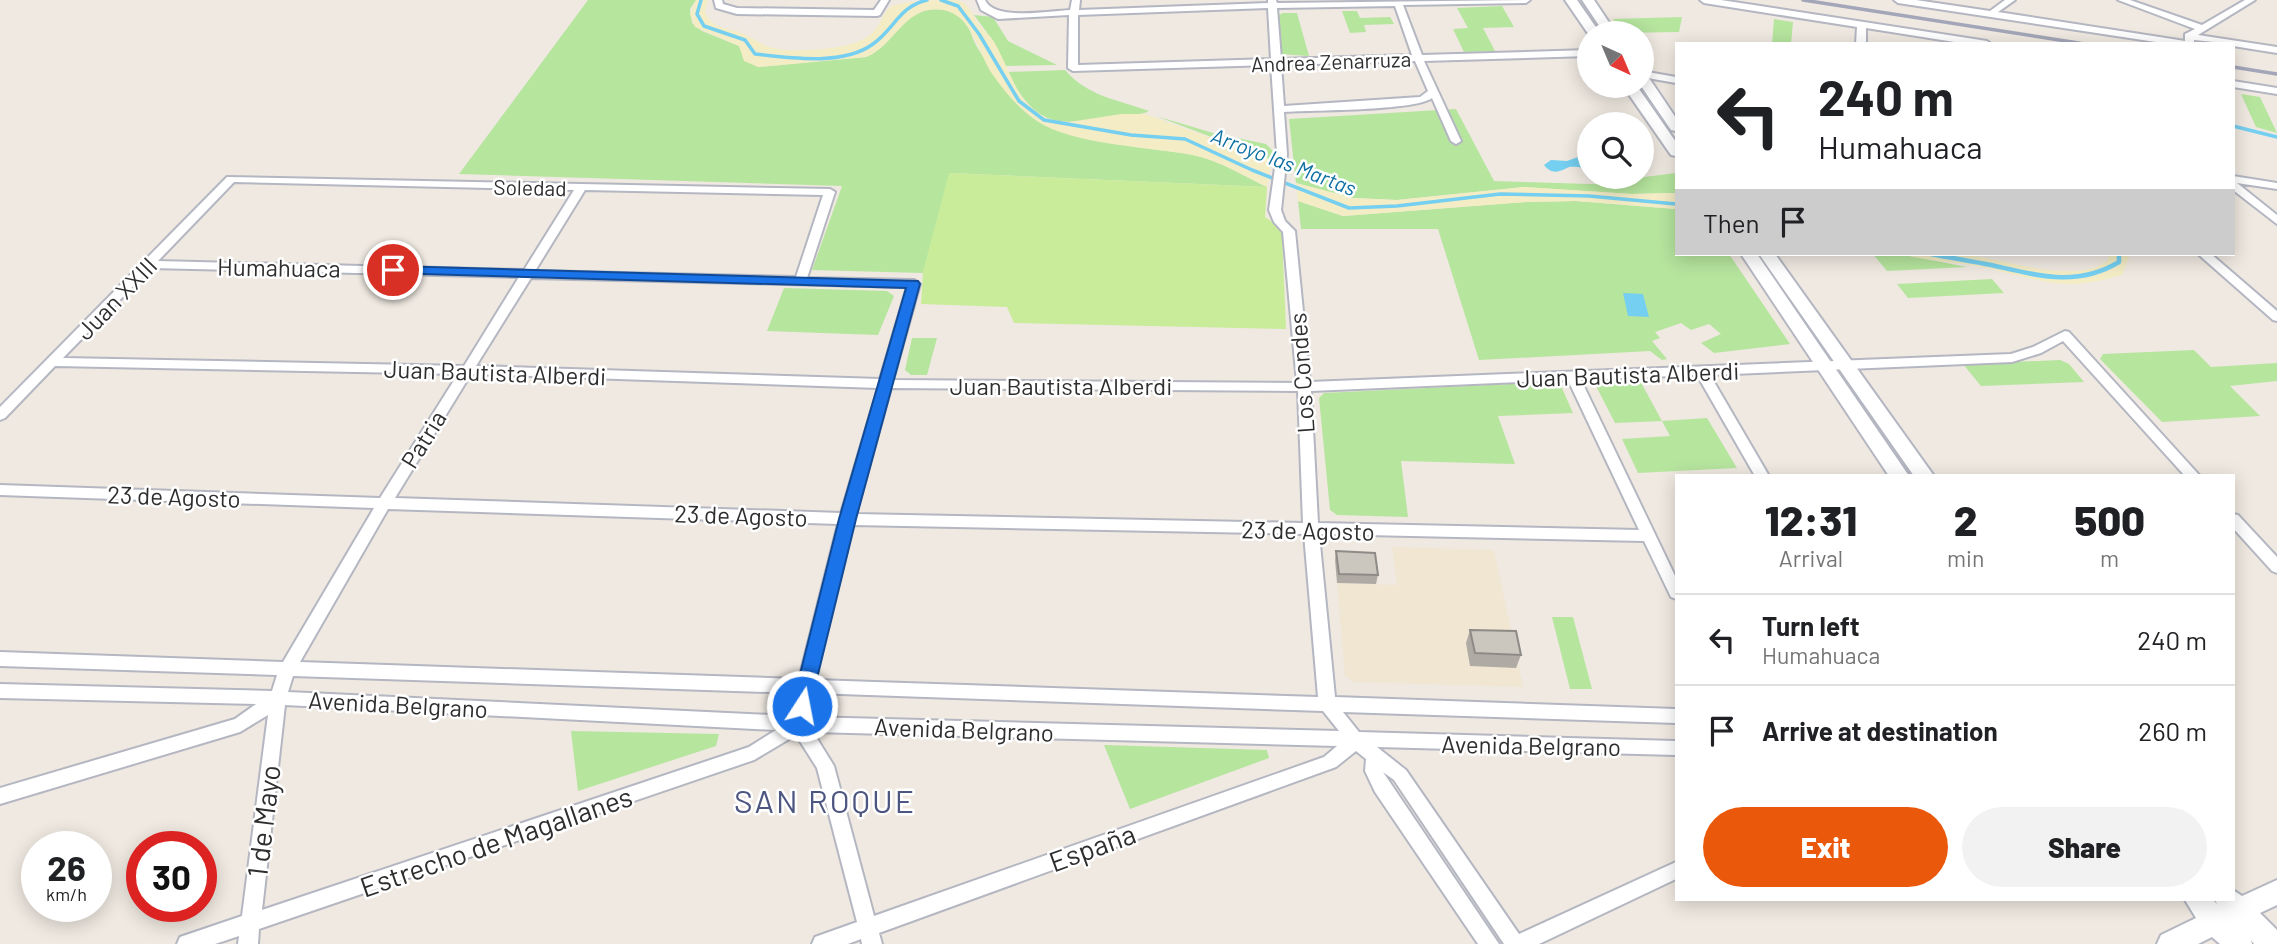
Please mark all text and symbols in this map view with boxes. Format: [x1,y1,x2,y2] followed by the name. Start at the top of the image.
[1577,21,1654,98] north arrow
[1577,21,1654,189] map controls
[1250,46,1412,76] street label: Andrea Zenarruza
[1818,67,1954,126] text: 240 m
[1703,70,1794,161] icon: left
[1577,112,1654,189] button: search
[1208,122,1360,200] water label: Arroyo las Martas
[1818,127,1983,165] text: Humahuaca
[493,174,567,200] street label: Soledad
[1774,203,1812,241] icon: arrive
[1703,207,1760,238] text: Then
[363,240,423,300] pin
[70,251,162,345] street label: Juan XXIII
[217,251,341,283] street label: Humahuaca
[374,251,412,289] icon: arrive
[1282,312,1320,434] street label: Los Condes
[383,354,607,390] street label: Juan Bautista Alberdi
[1516,356,1740,392] street label: Juan Bautista Alberdi
[950,371,1172,400] street label: Juan Bautista Alberdi
[394,405,452,473] street label: Patria
[107,479,241,513] street label: 23 de Agosto
[1765,494,1857,544] text: 12:31
[1954,494,1978,544] text: 2
[2074,494,2145,544] text: 500
[674,498,808,532] street label: 23 de Agosto
[1241,514,1375,546] street label: 23 de Agosto
[1779,544,1843,572] text: Arrival
[1947,544,1984,572] text: min
[2100,544,2119,572] text: m
[1762,610,1860,641] text: Turn left
[1703,621,1741,659] icon: left
[2137,624,2207,655] text: 240 m
[1762,641,1880,669] text: Humahuaca
[765,669,839,743] position arrow
[307,685,489,723] street label: Avenida Belgrano
[874,711,1054,747] street label: Avenida Belgrano
[1703,712,1741,750] icon: arrive
[1762,715,1998,746] text: Arrive at destination
[2138,715,2207,746] text: 260 m
[1441,729,1621,761] street label: Avenida Belgrano
[239,763,287,879] street label: 1 de Mayo
[355,778,637,904] street label: Estrecho de Magallanes
[734,781,916,819] district label: SAN ROQUE
[1703,807,1948,887] button: Exit
[1962,807,2207,887] button: Share
[1044,816,1140,878] street label: España
[126,831,217,922] speed limit sign: 30
[47,846,86,888] text: 26
[46,883,87,905] text: km/h

